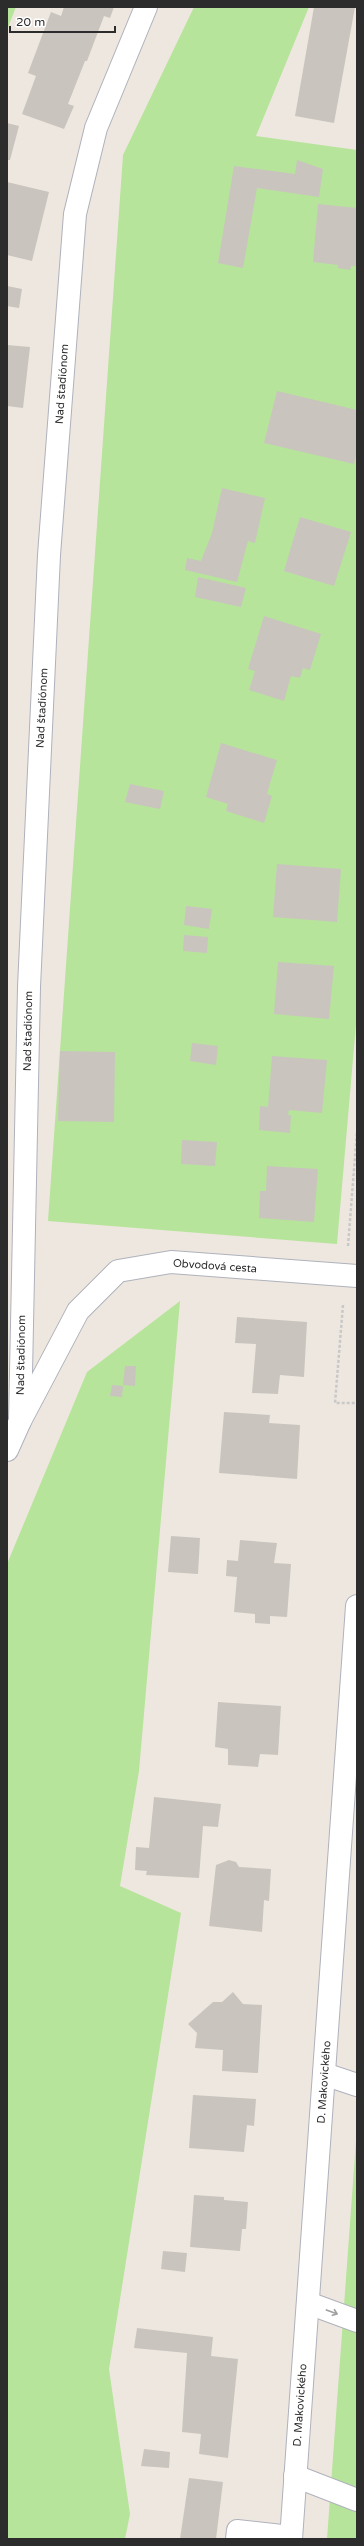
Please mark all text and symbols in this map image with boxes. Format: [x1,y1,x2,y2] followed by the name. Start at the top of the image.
[10,8,115,34] scale bar
[16,15,45,29] text: 20 m
[53,343,71,425] street label: Nad štadiónom
[33,668,51,748] street label: Nad štadiónom
[21,991,35,1071] street label: Nad štadiónom
[173,1257,257,1275] street label: Obvodová cesta
[14,1315,28,1395] street label: Nad štadiónom
[315,2040,333,2124] street label: D. Makovického
[326,2309,338,2317] one-way arrow
[291,2363,309,2447] street label: D. Makovického

